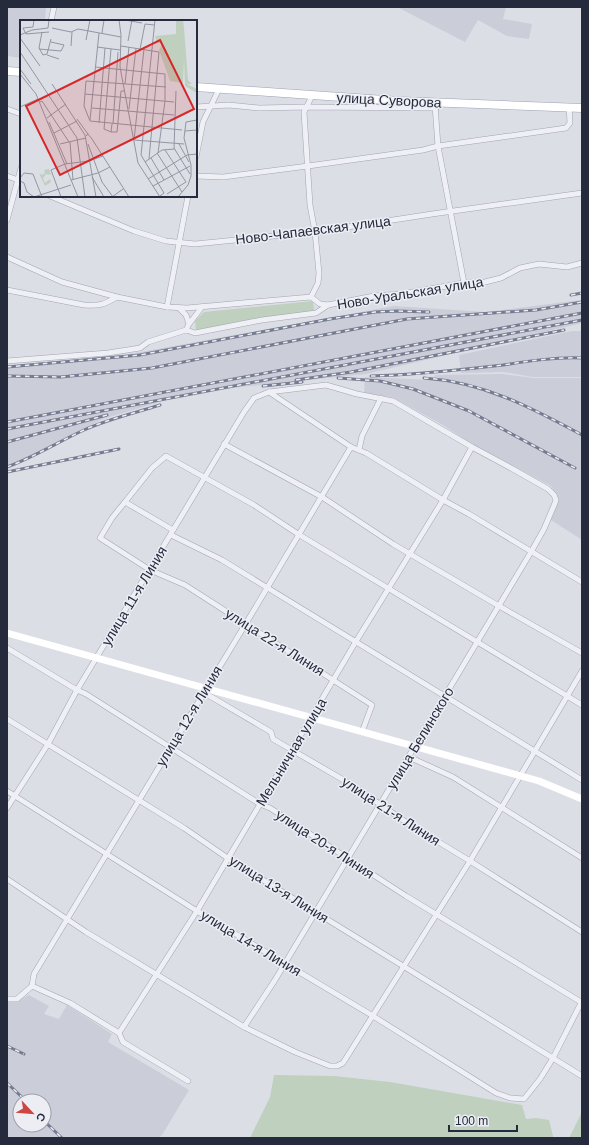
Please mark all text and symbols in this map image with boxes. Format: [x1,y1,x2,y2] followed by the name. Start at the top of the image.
[20,20,197,197] inset map
[336,89,442,111] street label: улица Суворова
[234,213,392,247] street label: Ново-Чапаевская улица
[336,273,485,312] street label: Ново-Уральская улица
[98,543,170,649] street label: улица 11-я Линия
[222,605,328,679] street label: улица 22-я Линия
[153,663,225,769] street label: улица 12-я Линия
[383,684,457,792] street label: улица Белинского
[252,695,330,809] street label: Мельничная улица
[339,773,443,849] street label: улица 21-я Линия
[273,806,377,882] street label: улица 20-я Линия
[226,852,332,926] street label: улица 13-я Линия
[198,907,304,979] street label: улица 14-я Линия
[12,1093,52,1133] north arrow
[449,1107,517,1133] scale bar
[34,1111,48,1124] text: С
[455,1114,488,1128] text: 100 m

